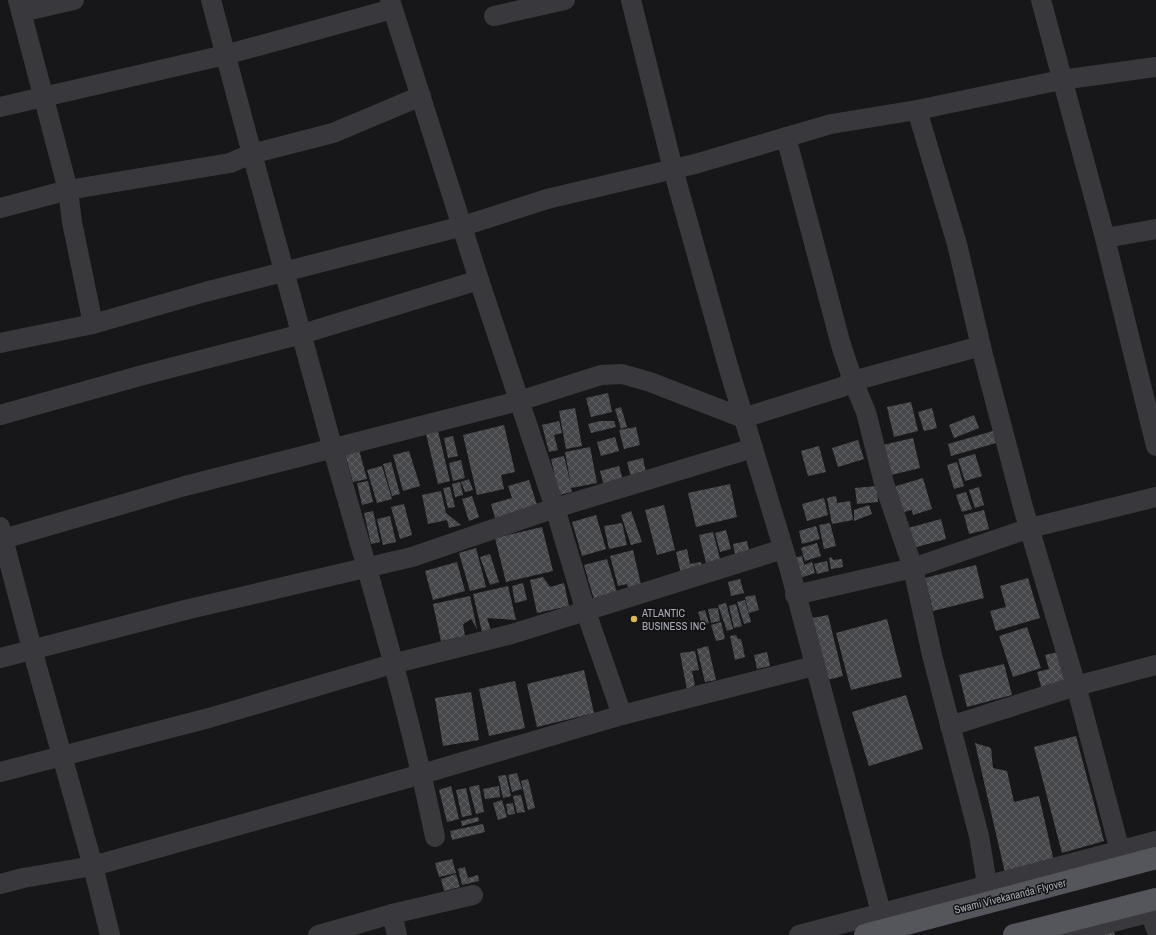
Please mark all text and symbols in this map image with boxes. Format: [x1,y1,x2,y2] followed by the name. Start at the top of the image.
[641,606,706,633] place label: ATLANTIC BUSINESS INC
[629,614,639,624] marker: ATLANTIC BUSINESS INC
[953,875,1067,917] street label: Swami Vivekananda Flyover

